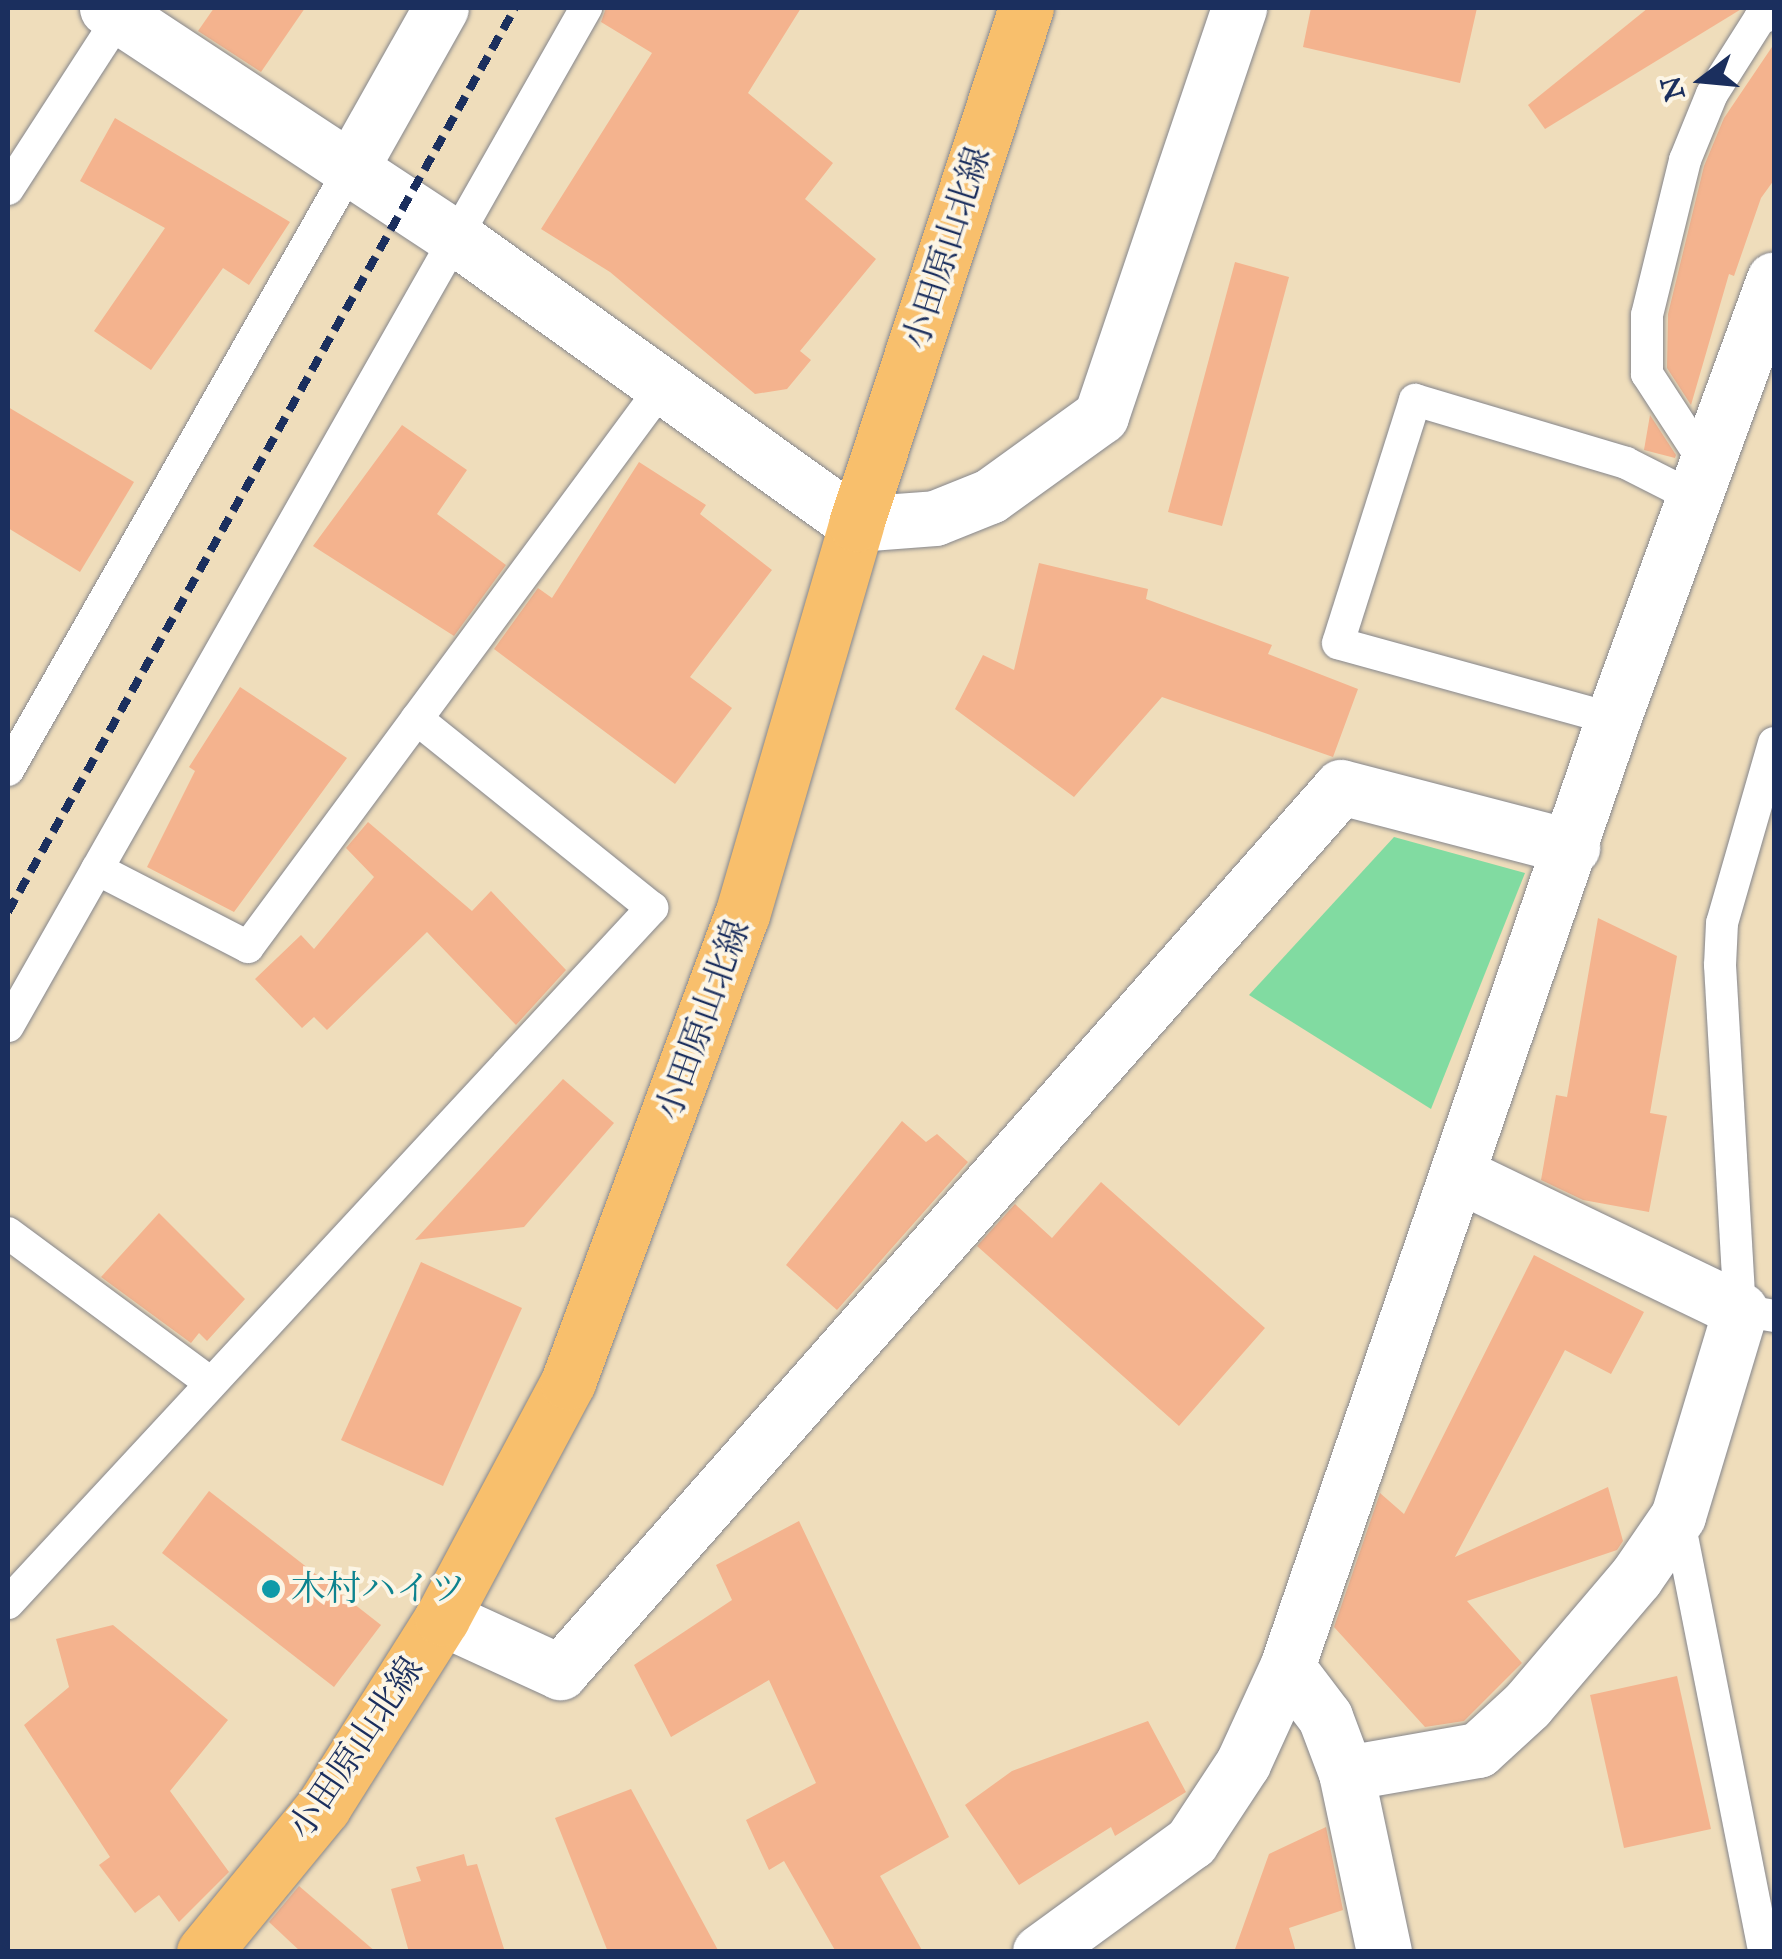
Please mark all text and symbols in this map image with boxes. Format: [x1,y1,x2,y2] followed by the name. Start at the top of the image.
[1652,30,1752,130] north arrow
[1653,72,1693,105] text: N
[895,142,999,354] street label: 小田原山北線
[647,914,759,1126] street label: 小田原山北線
[291,1568,466,1610] place label: 木村ハイツ
[260,1578,282,1600] marker: 木村ハイツ
[280,1649,432,1847] street label: 小田原山北線

